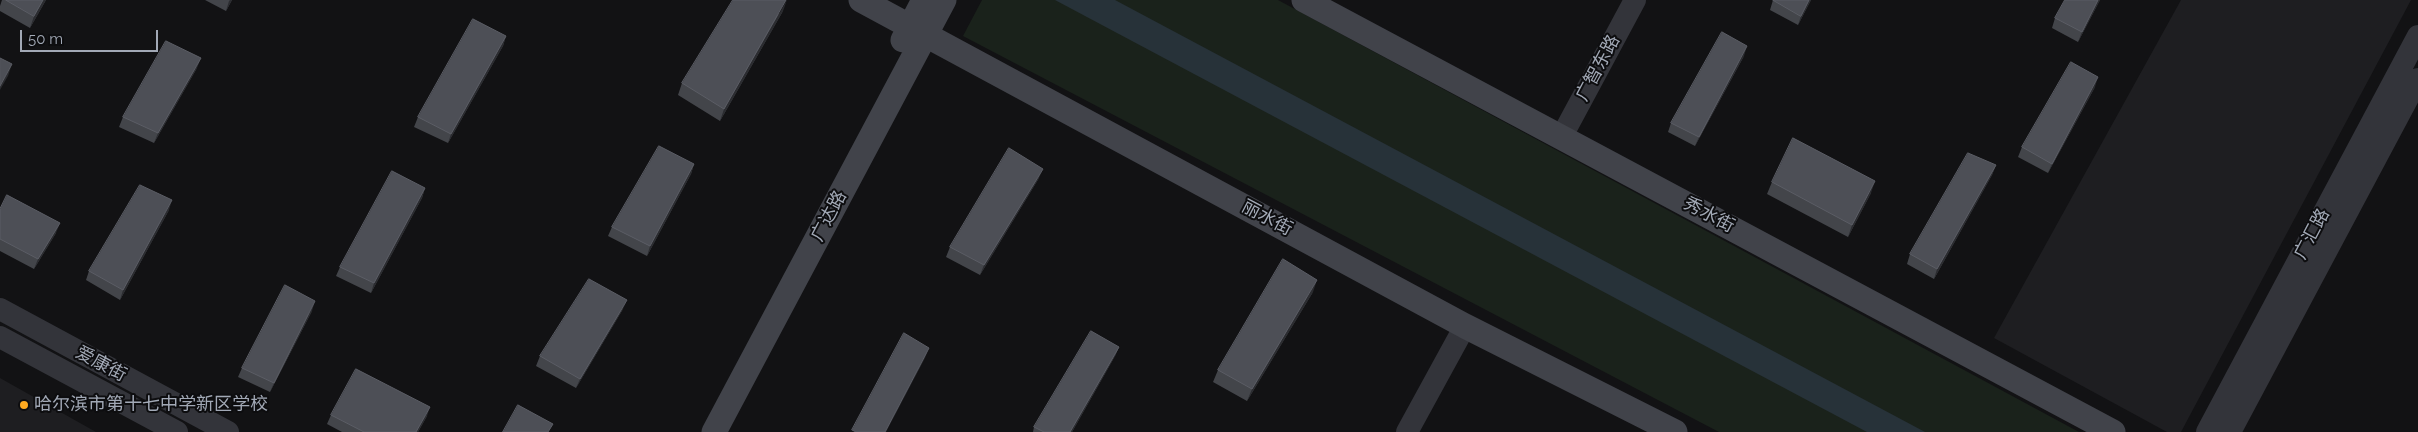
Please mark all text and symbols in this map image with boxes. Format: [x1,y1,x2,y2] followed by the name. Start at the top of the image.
[22,20,160,52] scale bar
[28,30,63,48] text: 50 m
[1572,31,1624,105] street label: 广智东路
[807,187,851,245] street label: 广达路
[1680,193,1738,237] street label: 秀水街
[1238,196,1296,240] street label: 丽水街
[2290,205,2334,263] street label: 广汇路
[72,342,130,386] street label: 爱康街
[34,394,268,416] place label: 哈尔滨市第十七中学新区学校
[18,399,30,411] marker: 哈尔滨市第十七中学新区学校

